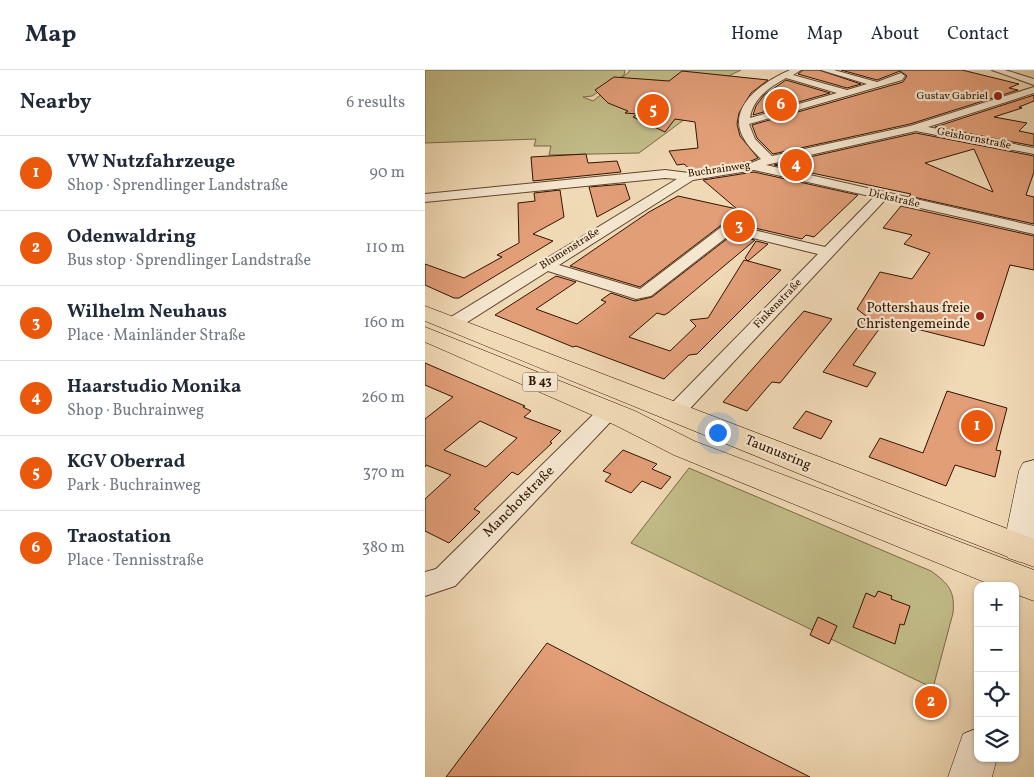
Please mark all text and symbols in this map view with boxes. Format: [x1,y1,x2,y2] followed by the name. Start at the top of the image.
[25,18,76,52] text: Map
[731,22,779,47] text: Home
[807,22,843,47] text: Map
[871,22,919,47] text: About
[947,22,1009,47] text: Contact
[765,86,797,124] pin: 6
[20,88,91,117] text: Nearby
[916,89,988,104] place label: Gustav Gabriel
[992,90,1004,102] marker: Gustav Gabriel
[637,91,669,129] pin: 5
[346,92,405,114] text: 6 results
[936,124,1012,154] street label: Geishornstraße
[780,146,812,184] pin: 4
[67,149,235,175] text: VW Nutzfahrzeuge
[687,158,752,182] street label: Buchrainweg
[33,162,39,184] text: 1
[369,162,405,184] text: 90 m
[67,175,288,197] text: Shop · Sprendlinger Landstraße
[867,186,921,212] street label: Dickstraße
[723,207,755,245] pin: 3
[67,224,196,250] text: Odenwaldring
[537,225,603,273] street label: Blumenstraße
[32,237,40,259] text: 2
[366,237,405,259] text: 110 m
[67,250,311,272] text: Bus stop · Sprendlinger Landstraße
[750,276,806,332] street label: Finkenstraße
[67,299,227,325] text: Wilhelm Neuhaus
[857,299,970,334] place label: Pottershaus freie Christengemeinde
[974,310,986,322] marker: Pottershaus freie Christengemeinde
[32,312,40,334] text: 3
[364,312,405,334] text: 160 m
[67,325,246,347] text: Place · Mainländer Straße
[523,372,557,392] road number: B 43
[67,374,241,400] text: Haarstudio Monika
[31,387,41,409] text: 4
[361,387,405,409] text: 260 m
[67,400,204,422] text: Shop · Buchrainweg
[961,407,993,445] pin: 1
[705,420,731,446] your location
[742,431,814,475] street label: Taunusring
[67,449,185,475] text: KGV Oberrad
[32,462,40,484] text: 5
[363,462,405,484] text: 370 m
[479,462,559,542] street label: Manchotstraße
[67,475,201,497] text: Park · Buchrainweg
[67,524,171,550] text: Traostation
[32,537,40,559] text: 6
[362,537,405,559] text: 380 m
[67,550,204,572] text: Place · Tennisstraße
[974,582,1019,762] map controls
[974,582,1019,627] button: +
[974,627,1019,672] button: −
[974,672,1019,717] button: locate
[915,683,947,721] pin: 2
[974,717,1019,762] button: layers

